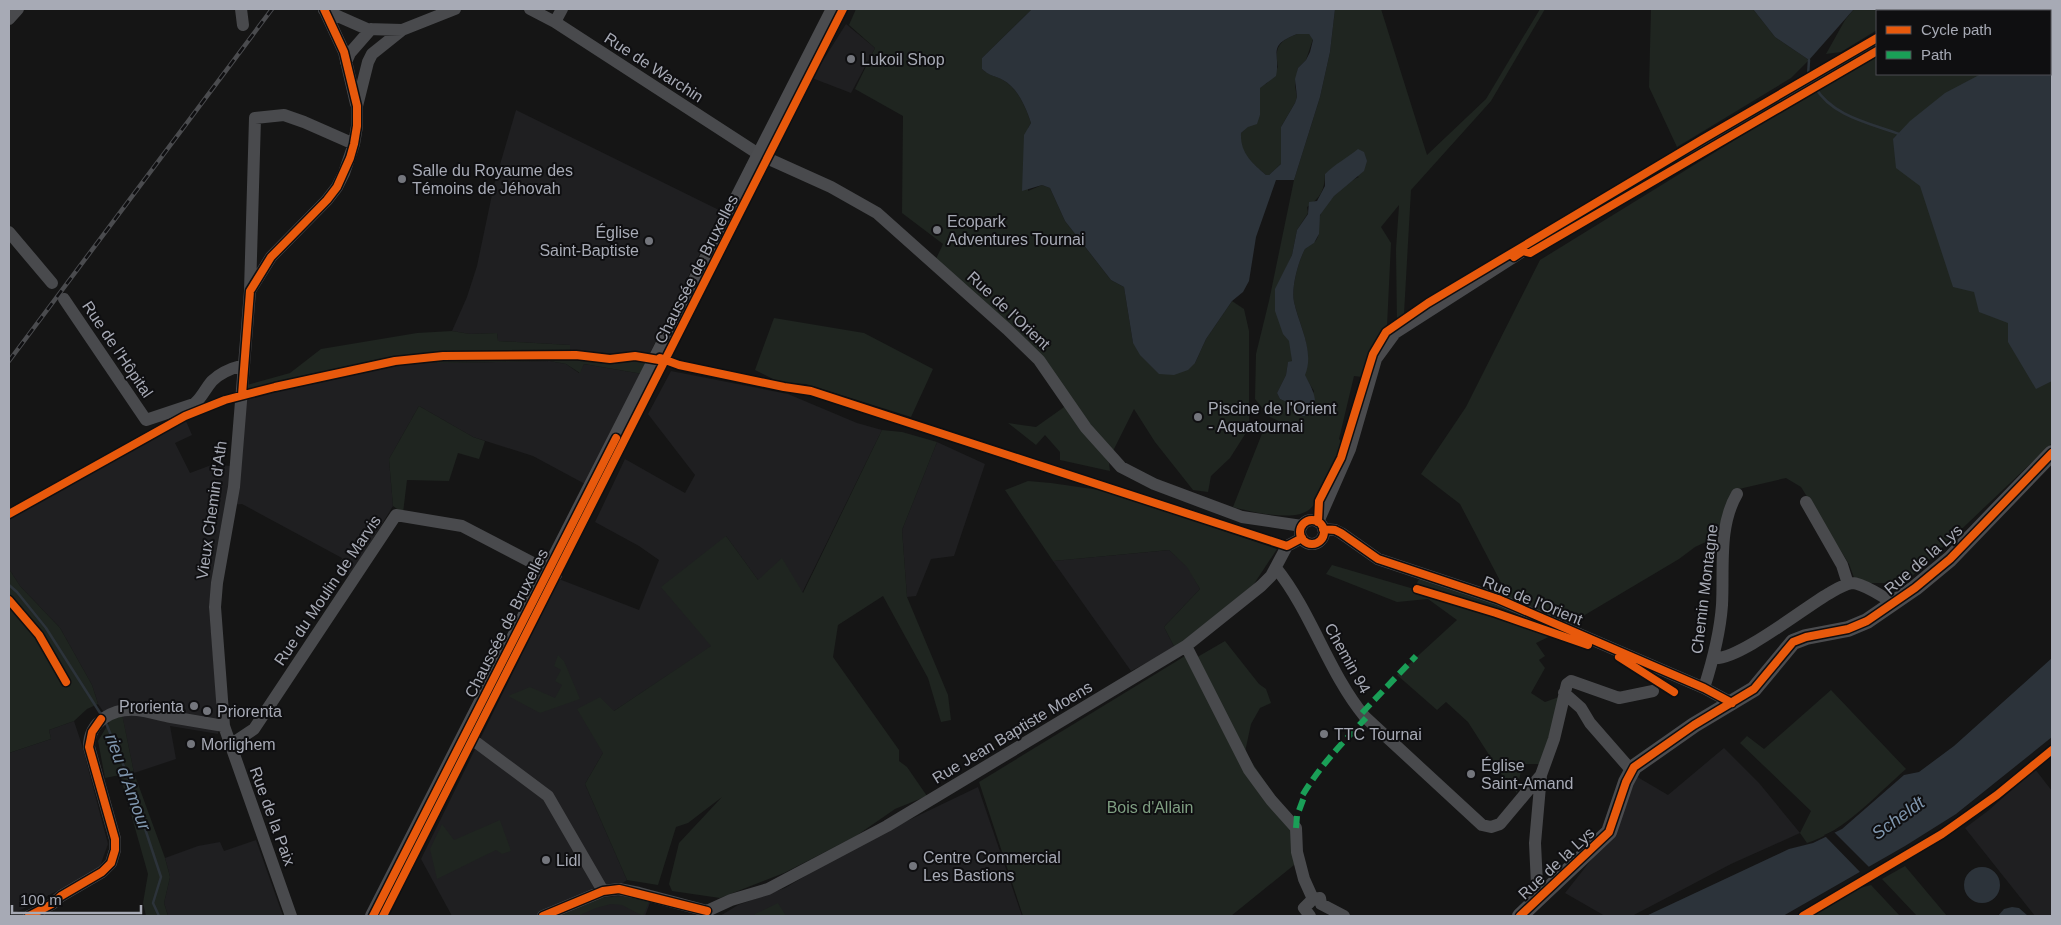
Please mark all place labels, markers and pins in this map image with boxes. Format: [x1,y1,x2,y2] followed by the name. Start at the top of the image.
[861,51,945,68] place label: Lukoil Shop
[845,53,857,65] marker: Lukoil Shop
[412,162,573,197] place label: Salle du Royaume des Témoins de Jéhovah
[396,173,408,185] marker: Salle du Royaume des Témoins de Jéhovah
[947,213,1085,248] place label: Ecopark Adventures Tournai
[539,223,639,259] place label: Église Saint-Baptiste
[931,224,943,236] marker: Ecopark Adventures Tournai
[643,235,655,247] marker: Église Saint-Baptiste
[1208,400,1337,435] place label: Piscine de l'Orient - Aquatournai
[1192,411,1204,423] marker: Piscine de l'Orient - Aquatournai
[119,698,184,715] place label: Prorienta
[188,700,200,712] marker: Prorienta
[217,703,282,720] place label: Priorenta
[201,705,213,717] marker: Priorenta
[1334,726,1422,743] place label: TTC Tournai
[1318,728,1330,740] marker: TTC Tournai
[201,736,276,753] place label: Morlighem
[185,738,197,750] marker: Morlighem
[1481,756,1574,792] place label: Église Saint-Amand
[1465,768,1477,780] marker: Église Saint-Amand
[923,849,1061,884] place label: Centre Commercial Les Bastions
[556,852,581,869] place label: Lidl
[540,854,552,866] marker: Lidl
[907,860,919,872] marker: Centre Commercial Les Bastions

